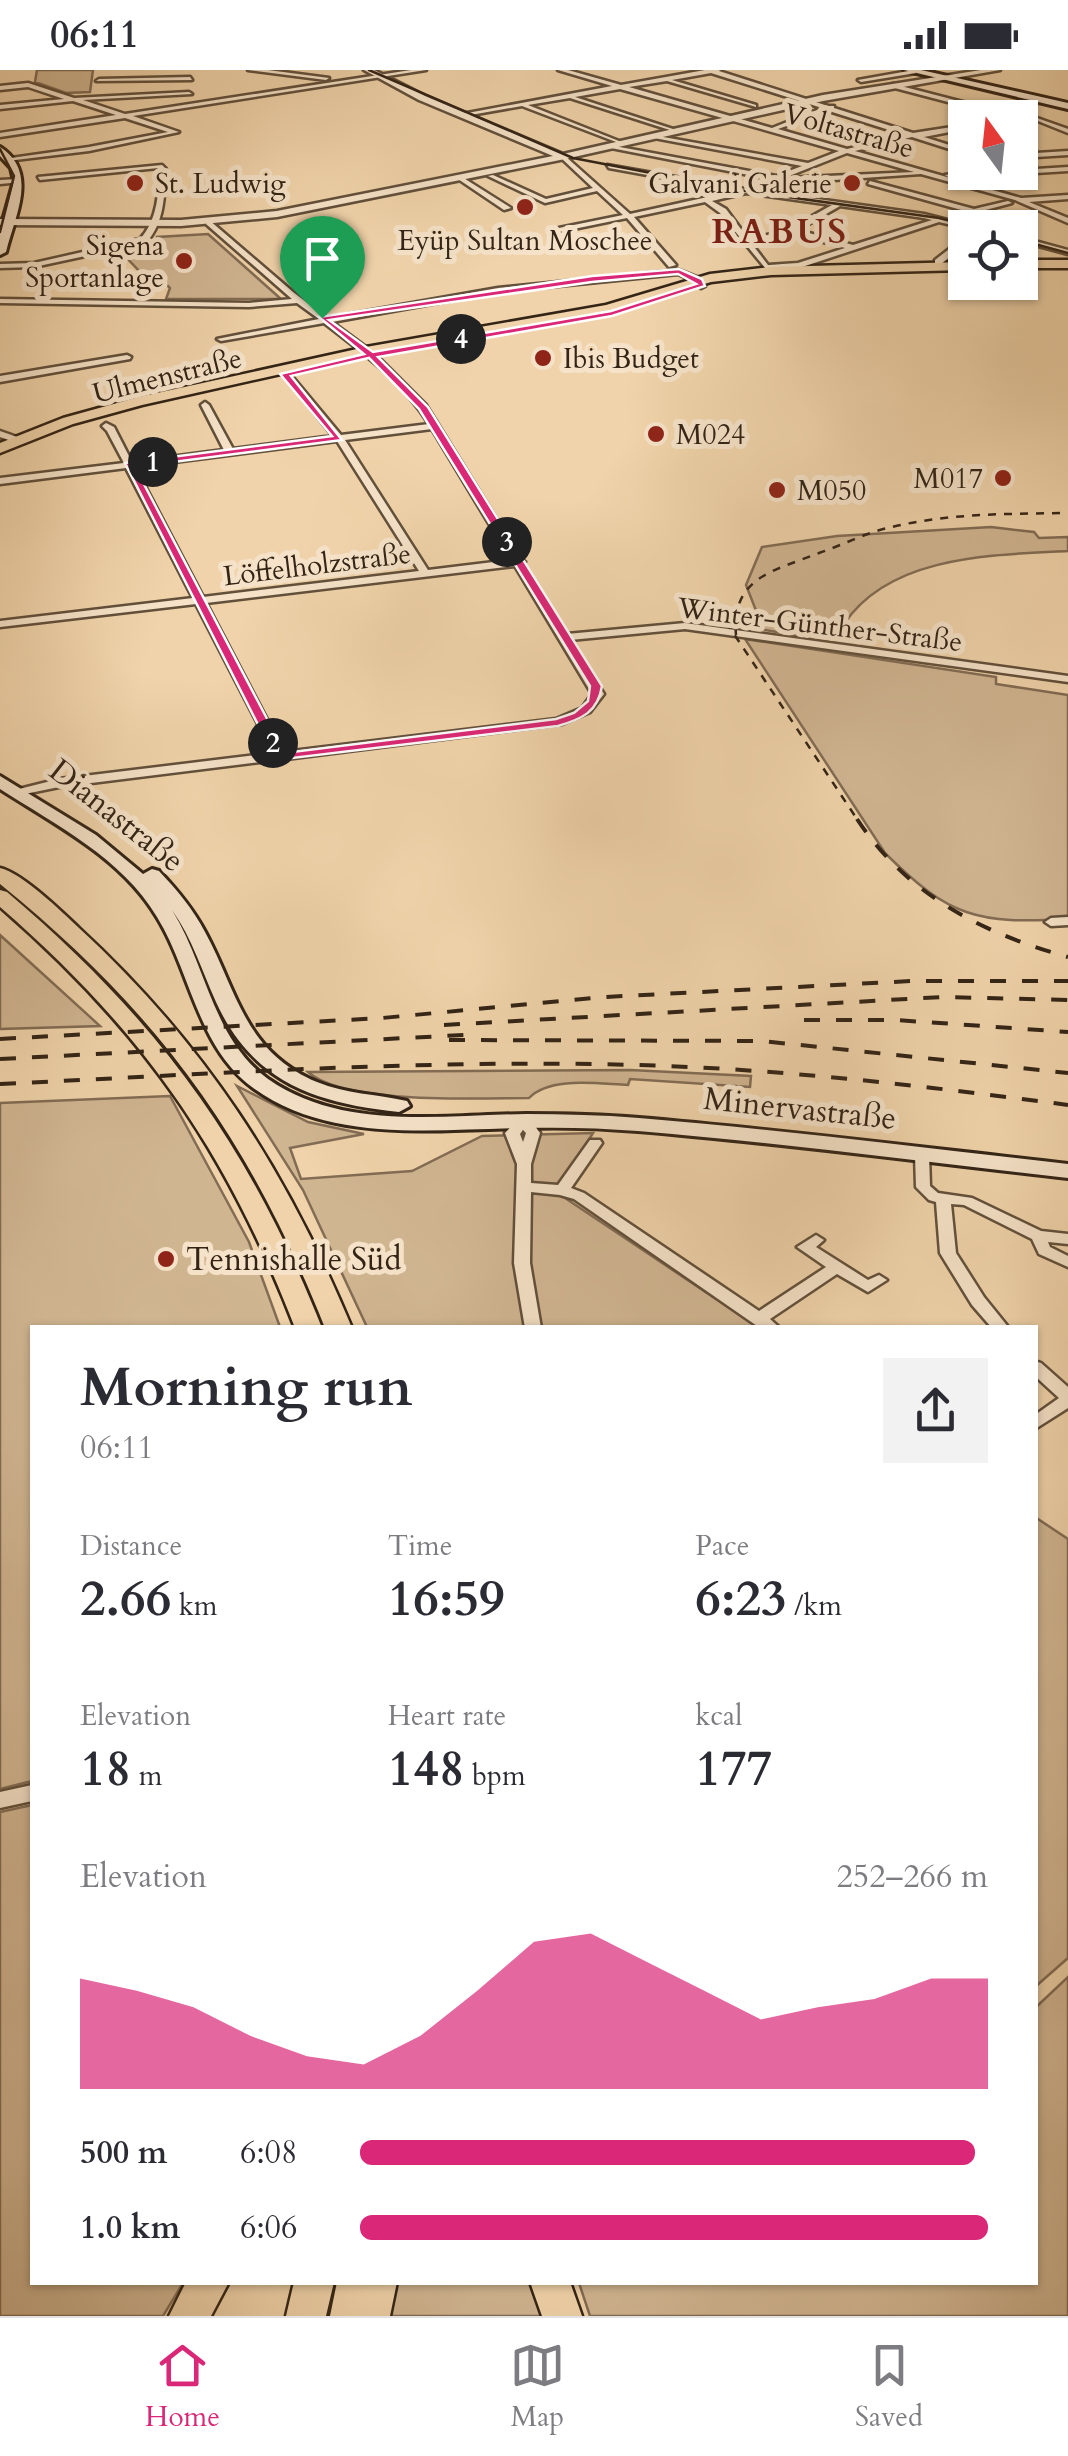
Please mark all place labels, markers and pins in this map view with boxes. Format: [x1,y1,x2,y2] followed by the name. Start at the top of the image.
[155,165,286,203] place label: St. Ludwig
[648,165,832,203] place label: Galvani Galerie
[124,172,146,194] marker: St. Ludwig
[841,172,863,194] marker: Galvani Galerie
[514,196,536,218] marker: Eyüp Sultan Moschee
[280,216,365,319] pin
[397,222,653,260] place label: Eyüp Sultan Moschee
[25,227,164,297] place label: Sigena Sportanlage
[173,250,195,272] marker: Sigena Sportanlage
[436,314,486,364] pin: 4
[563,340,699,378] place label: Ibis Budget
[532,347,554,369] marker: Ibis Budget
[676,416,745,454] place label: M024
[645,423,667,445] marker: M024
[128,437,178,487] pin: 1
[914,460,983,498] place label: M017
[992,467,1014,489] marker: M017
[797,472,866,510] place label: M050
[766,479,788,501] marker: M050
[482,517,532,567] pin: 3
[248,718,298,768] pin: 2
[186,1238,401,1282] place label: Tennishalle Süd
[155,1248,177,1270] marker: Tennishalle Süd

